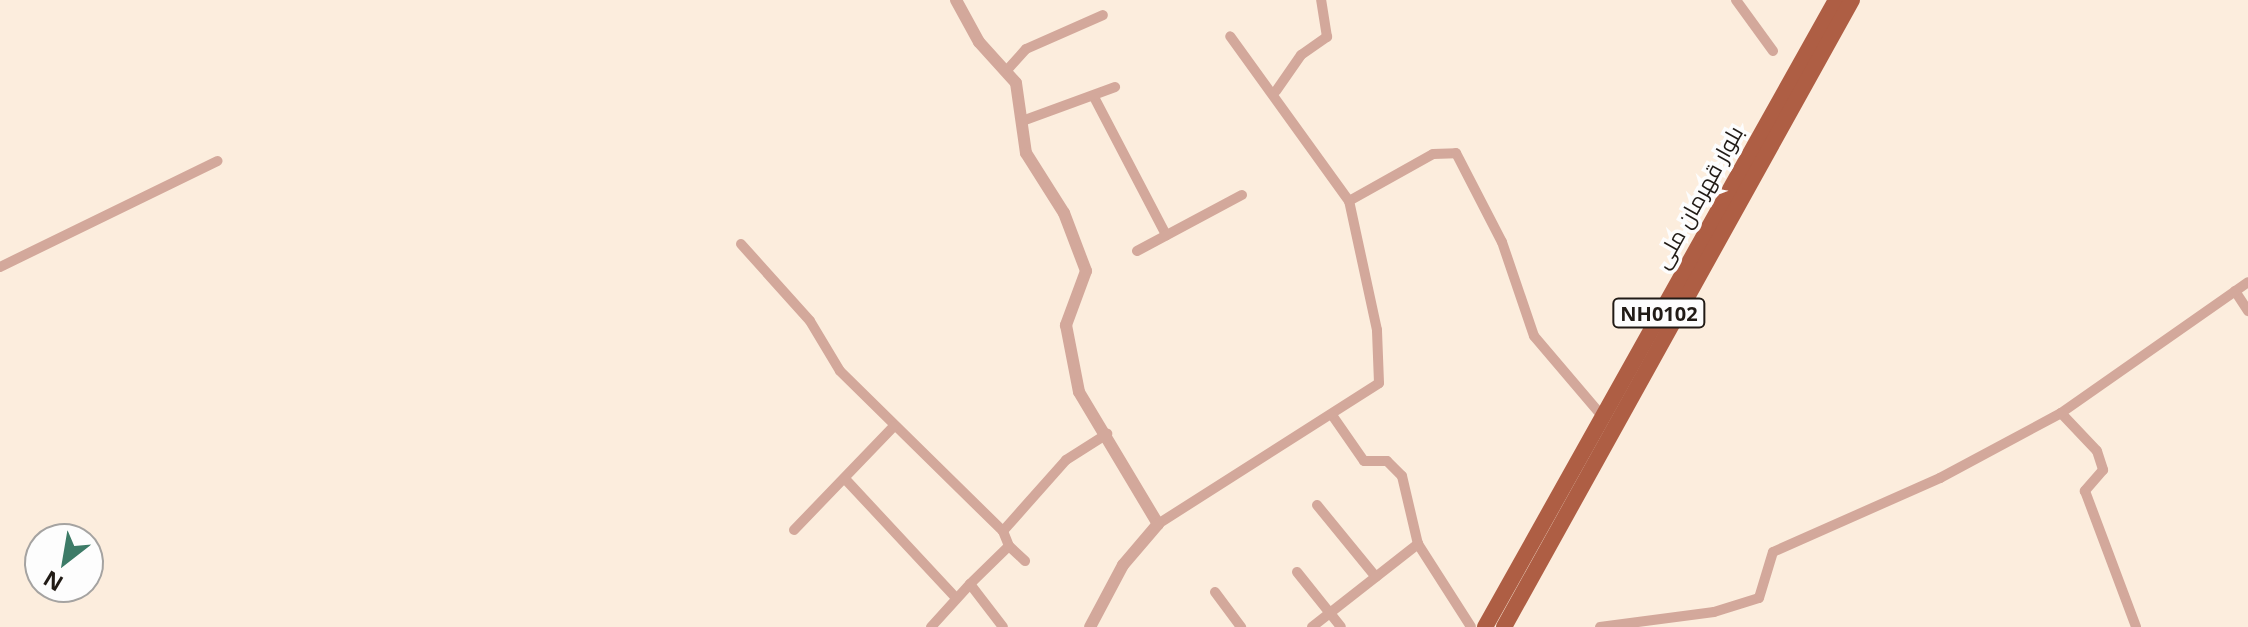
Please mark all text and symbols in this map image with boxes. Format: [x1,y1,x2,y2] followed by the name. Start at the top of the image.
[1648,121,1748,273] street label: بلوار قهرمان ملی
[1611,297,1707,329] road number: NH0102
[24,523,104,603] north arrow
[37,564,68,599] text: N

